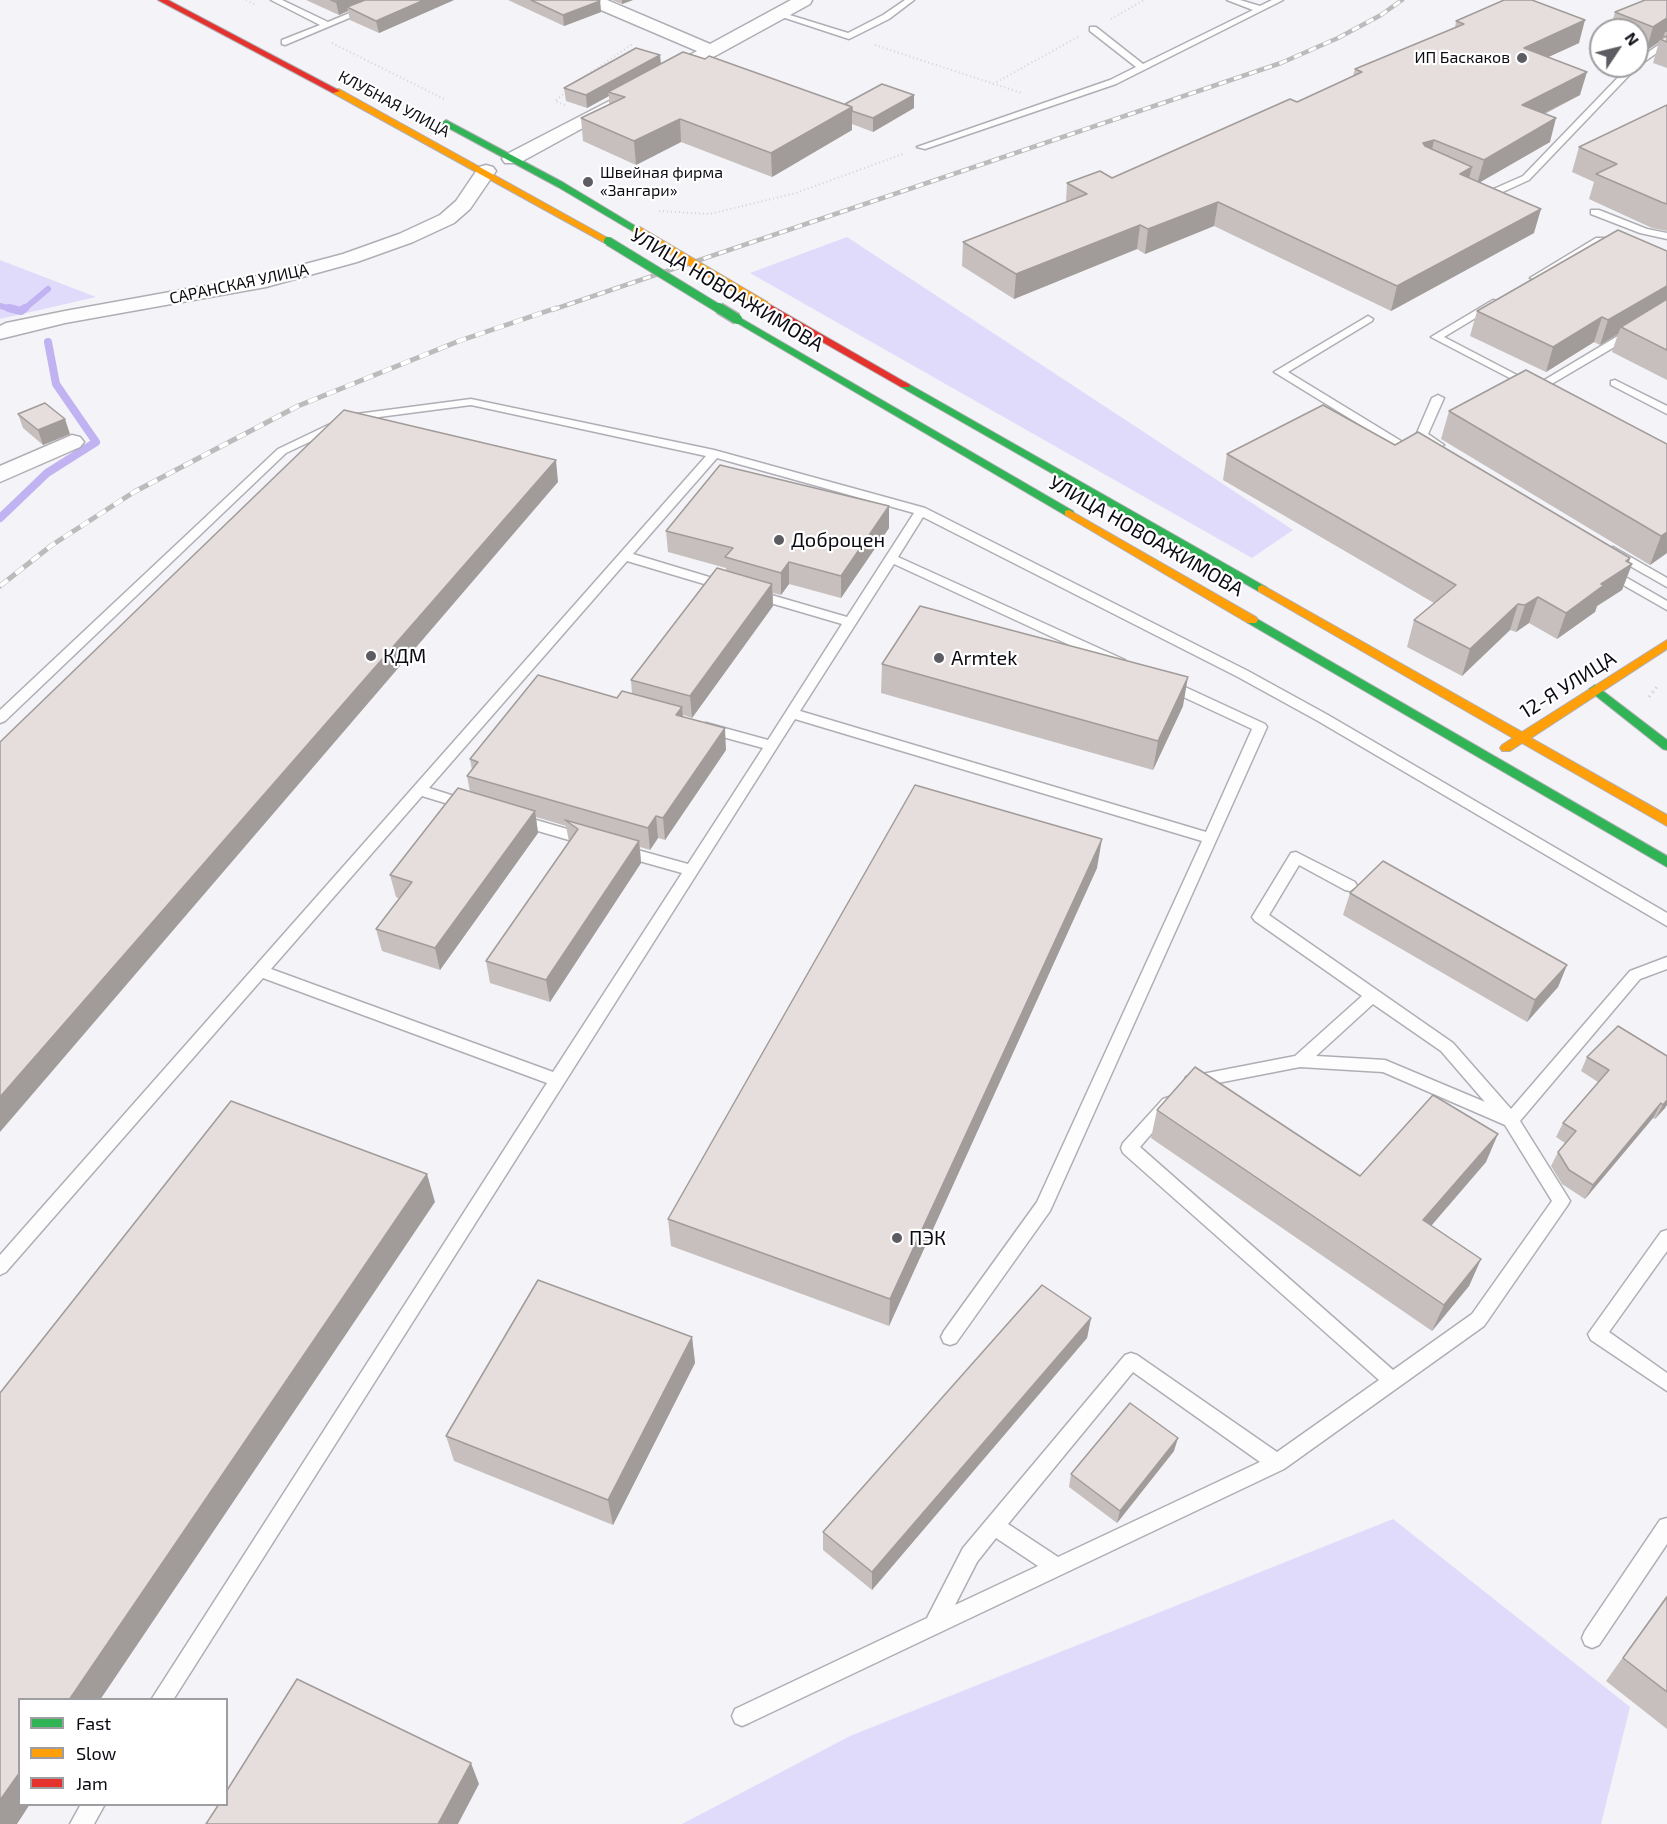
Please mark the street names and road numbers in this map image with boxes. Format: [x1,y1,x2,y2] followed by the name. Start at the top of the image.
[335,67,453,141] street label: КЛУБНАЯ УЛИЦА
[626,223,828,357] street label: УЛИЦА НОВОАЖИМОВА
[168,260,310,308] street label: САРАНСКАЯ УЛИЦА
[1045,470,1247,602] street label: УЛИЦА НОВОАЖИМОВА
[1516,646,1620,724] street label: 12-Я УЛИЦА

